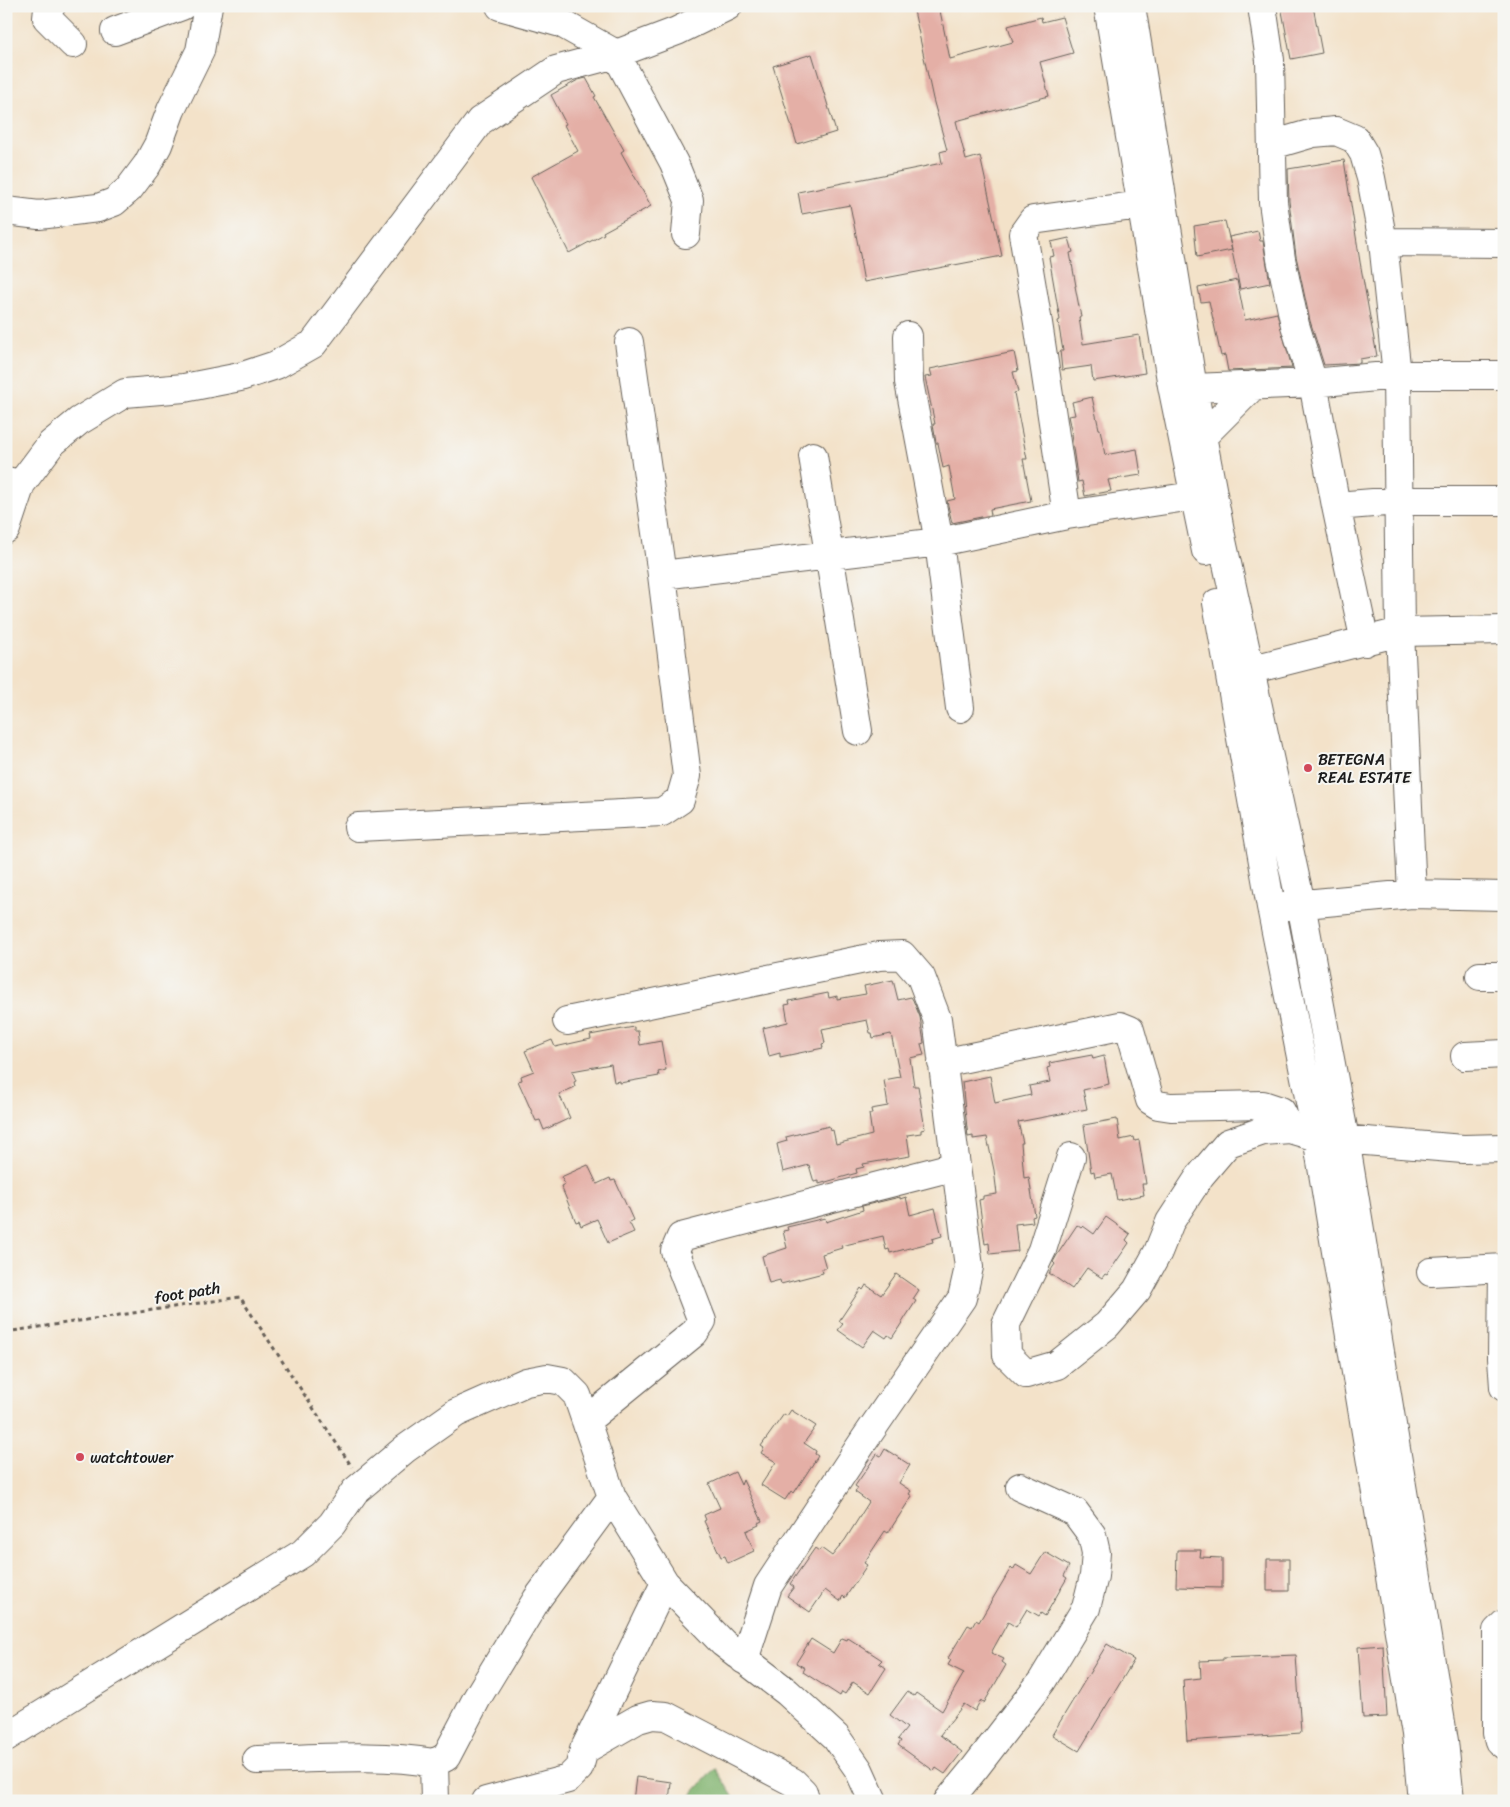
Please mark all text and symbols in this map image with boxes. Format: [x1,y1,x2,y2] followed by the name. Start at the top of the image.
[1318,745,1412,792] place label: BETEGNA REAL ESTATE
[1302,762,1314,774] marker: BETEGNA REAL ESTATE
[152,1273,222,1312] street label: foot path
[90,1443,174,1472] place label: watchtower
[74,1451,86,1463] marker: watchtower

